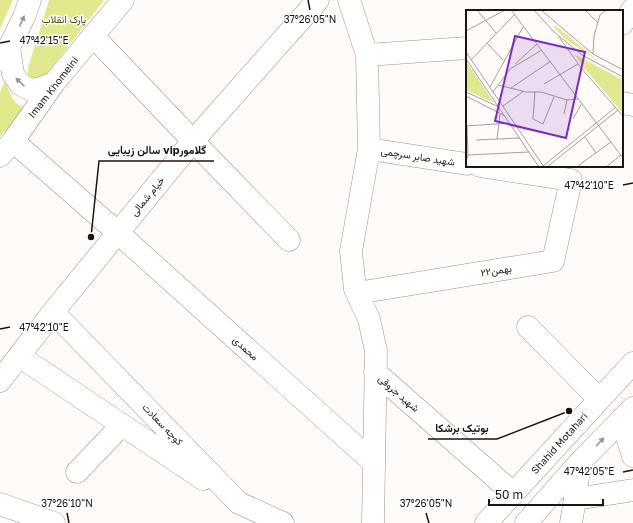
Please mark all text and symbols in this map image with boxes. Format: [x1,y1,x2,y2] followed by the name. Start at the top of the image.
[466,10,623,167] inset map
[42,13,86,27] park label: پارک انقلاب
[284,13,336,25] text: 37°26'05"N
[18,15,25,27] one-way arrow
[19,34,69,46] text: 47°42'15"E
[25,54,81,120] street label: Imam Khomeini
[15,78,25,87] one-way arrow
[99,138,214,161] callout: سالن زیبایی vipگلامور
[108,143,206,157] text: سالن زیبایی vipگلامور
[380,144,456,170] street label: شهید صابر سرچمی
[128,174,167,219] street label: خیام شمالی
[564,179,614,191] text: 47°42'10"E
[480,262,513,279] street label: ۲۲بهمن
[19,321,69,333] text: 47°42'10"E
[230,333,261,363] street label: محمدی
[375,372,422,415] street label: شهید جروقی
[139,401,186,449] street label: کوچه سعادت
[528,410,590,476] street label: Shahid Motahari
[428,416,497,439] callout: بوتیک برشکا
[435,421,489,435] text: بوتیک برشکا
[595,437,604,447] one-way arrow
[564,465,614,477] text: 47°42'05"E
[489,481,603,507] scale bar
[495,487,523,502] text: 50 m
[41,497,93,509] text: 37°26'10"N
[400,497,452,509] text: 37°26'05"N

